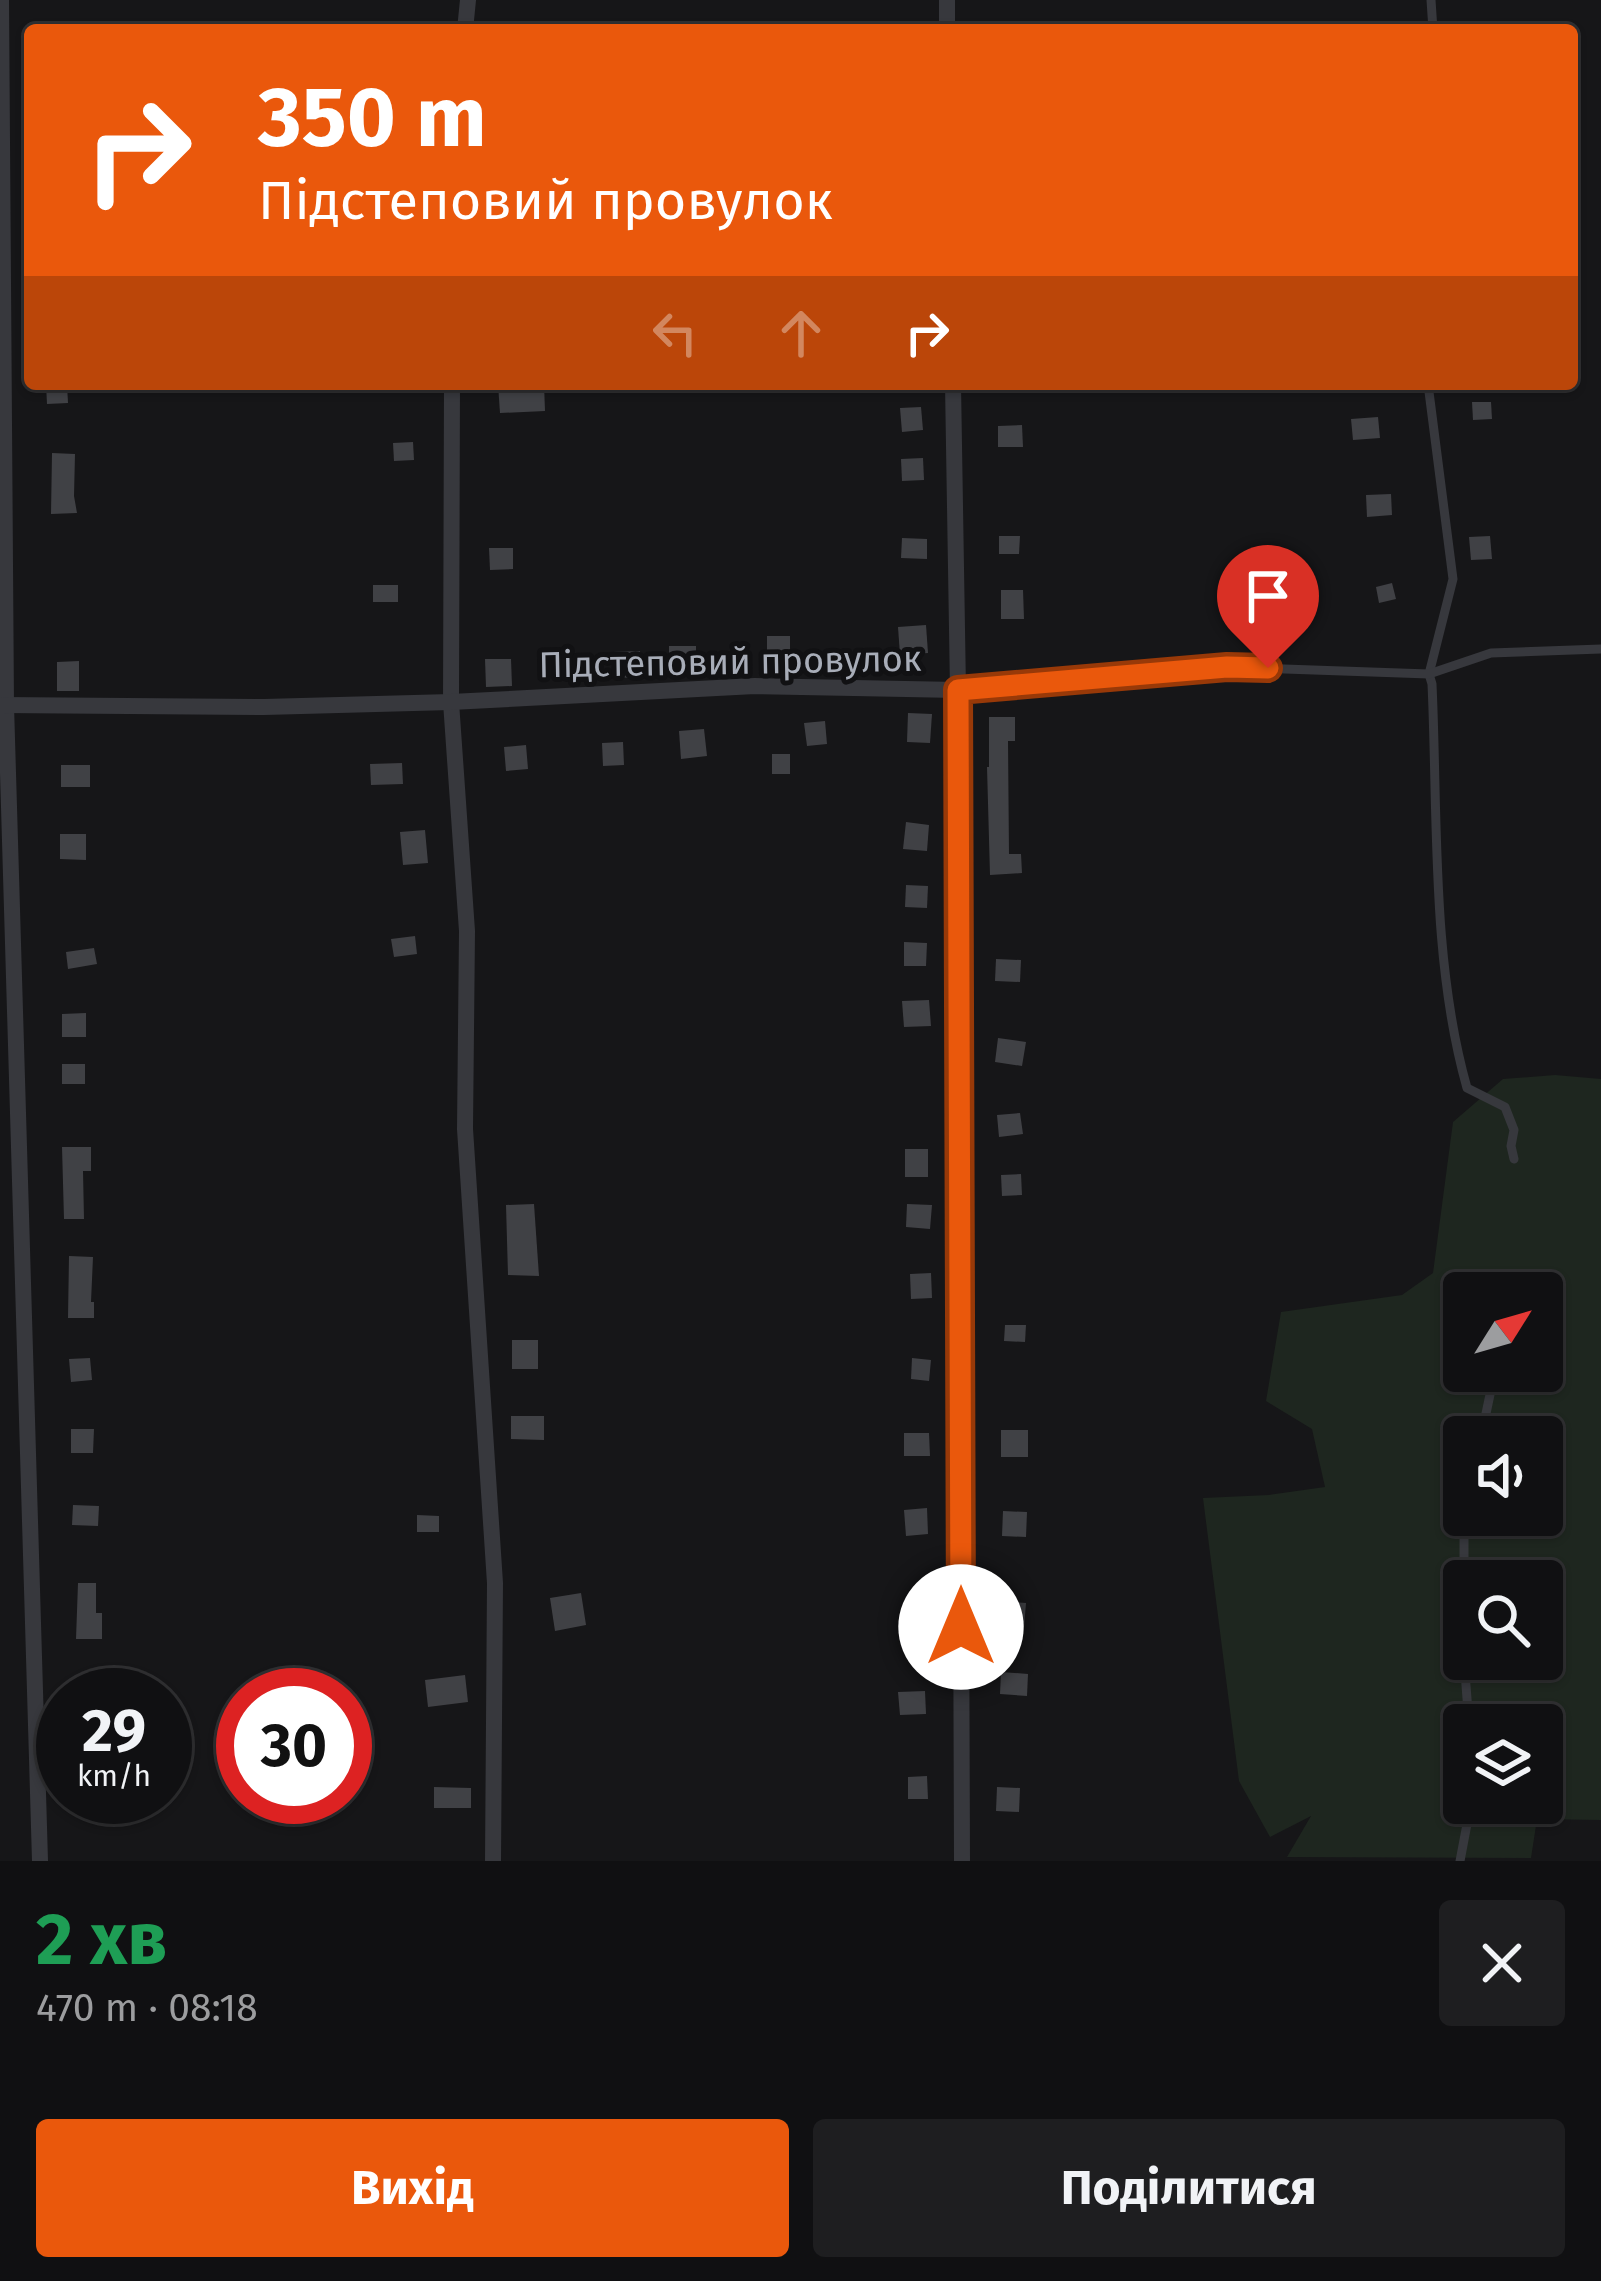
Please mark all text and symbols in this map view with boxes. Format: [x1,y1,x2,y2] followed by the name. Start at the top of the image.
[258,67,487,168] text: 350 m
[60,72,216,228] icon: right
[258,169,833,233] text: Підстеповий провулок
[642,300,708,366] icon: left
[768,300,834,366] icon: ahead
[894,300,960,366] icon: right
[1217,545,1319,668] pin
[1235,563,1301,629] icon: arrive
[538,637,922,687] street label: Підстеповий провулок
[1443,1272,1563,1392] north arrow
[1443,1272,1563,1824] map controls
[1443,1416,1563,1536] button: sound
[1443,1560,1563,1680] button: search
[898,1564,1024,1690] position arrow
[216,1668,372,1824] speed limit sign: 30
[82,1695,146,1767] text: 29
[1443,1704,1563,1824] button: layers
[77,1758,151,1794] text: km/h
[36,1897,167,1983] text: 2 хв
[1439,1900,1565,2026] button: close
[36,1985,258,2031] text: 470 m · 08:18
[36,2119,789,2257] button: Вихід
[813,2119,1565,2257] button: Поділитися

